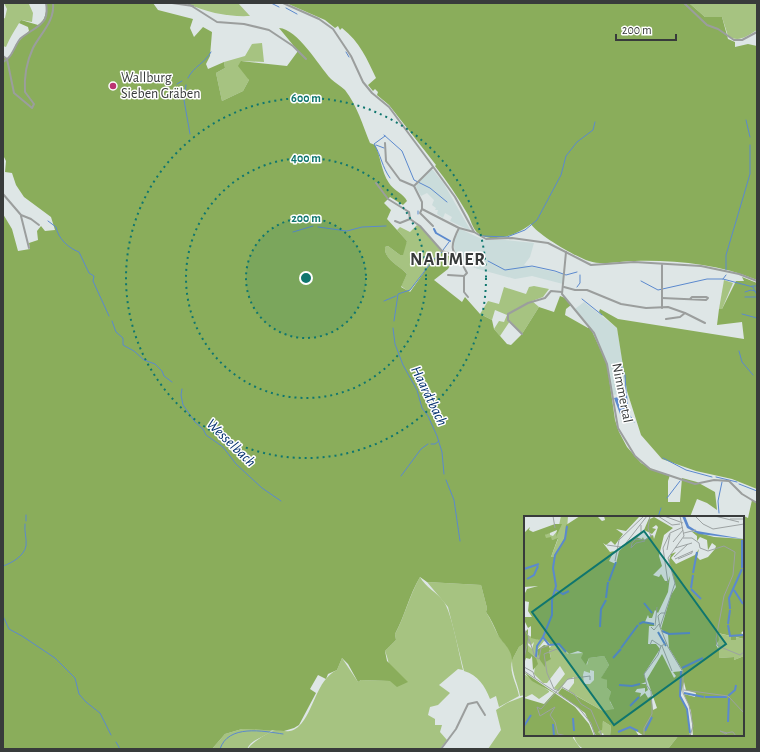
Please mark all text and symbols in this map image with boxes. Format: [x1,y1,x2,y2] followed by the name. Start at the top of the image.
[616,16,676,42] scale bar
[622,24,652,36] text: 200 m
[121,71,200,101] place label: Wallburg Sieben Gräben
[108,81,118,91] marker: Wallburg Sieben Gräben
[291,92,321,104] text: 600 m
[291,152,321,164] text: 400 m
[291,212,321,224] text: 200 m
[410,251,486,269] district label: NAHMER
[299,271,313,285] centre of rings
[609,362,635,424] street label: Nimmertal
[408,364,450,428] water label: Haardtbach
[204,416,258,470] water label: Wesselbach
[524,516,744,736] inset map

